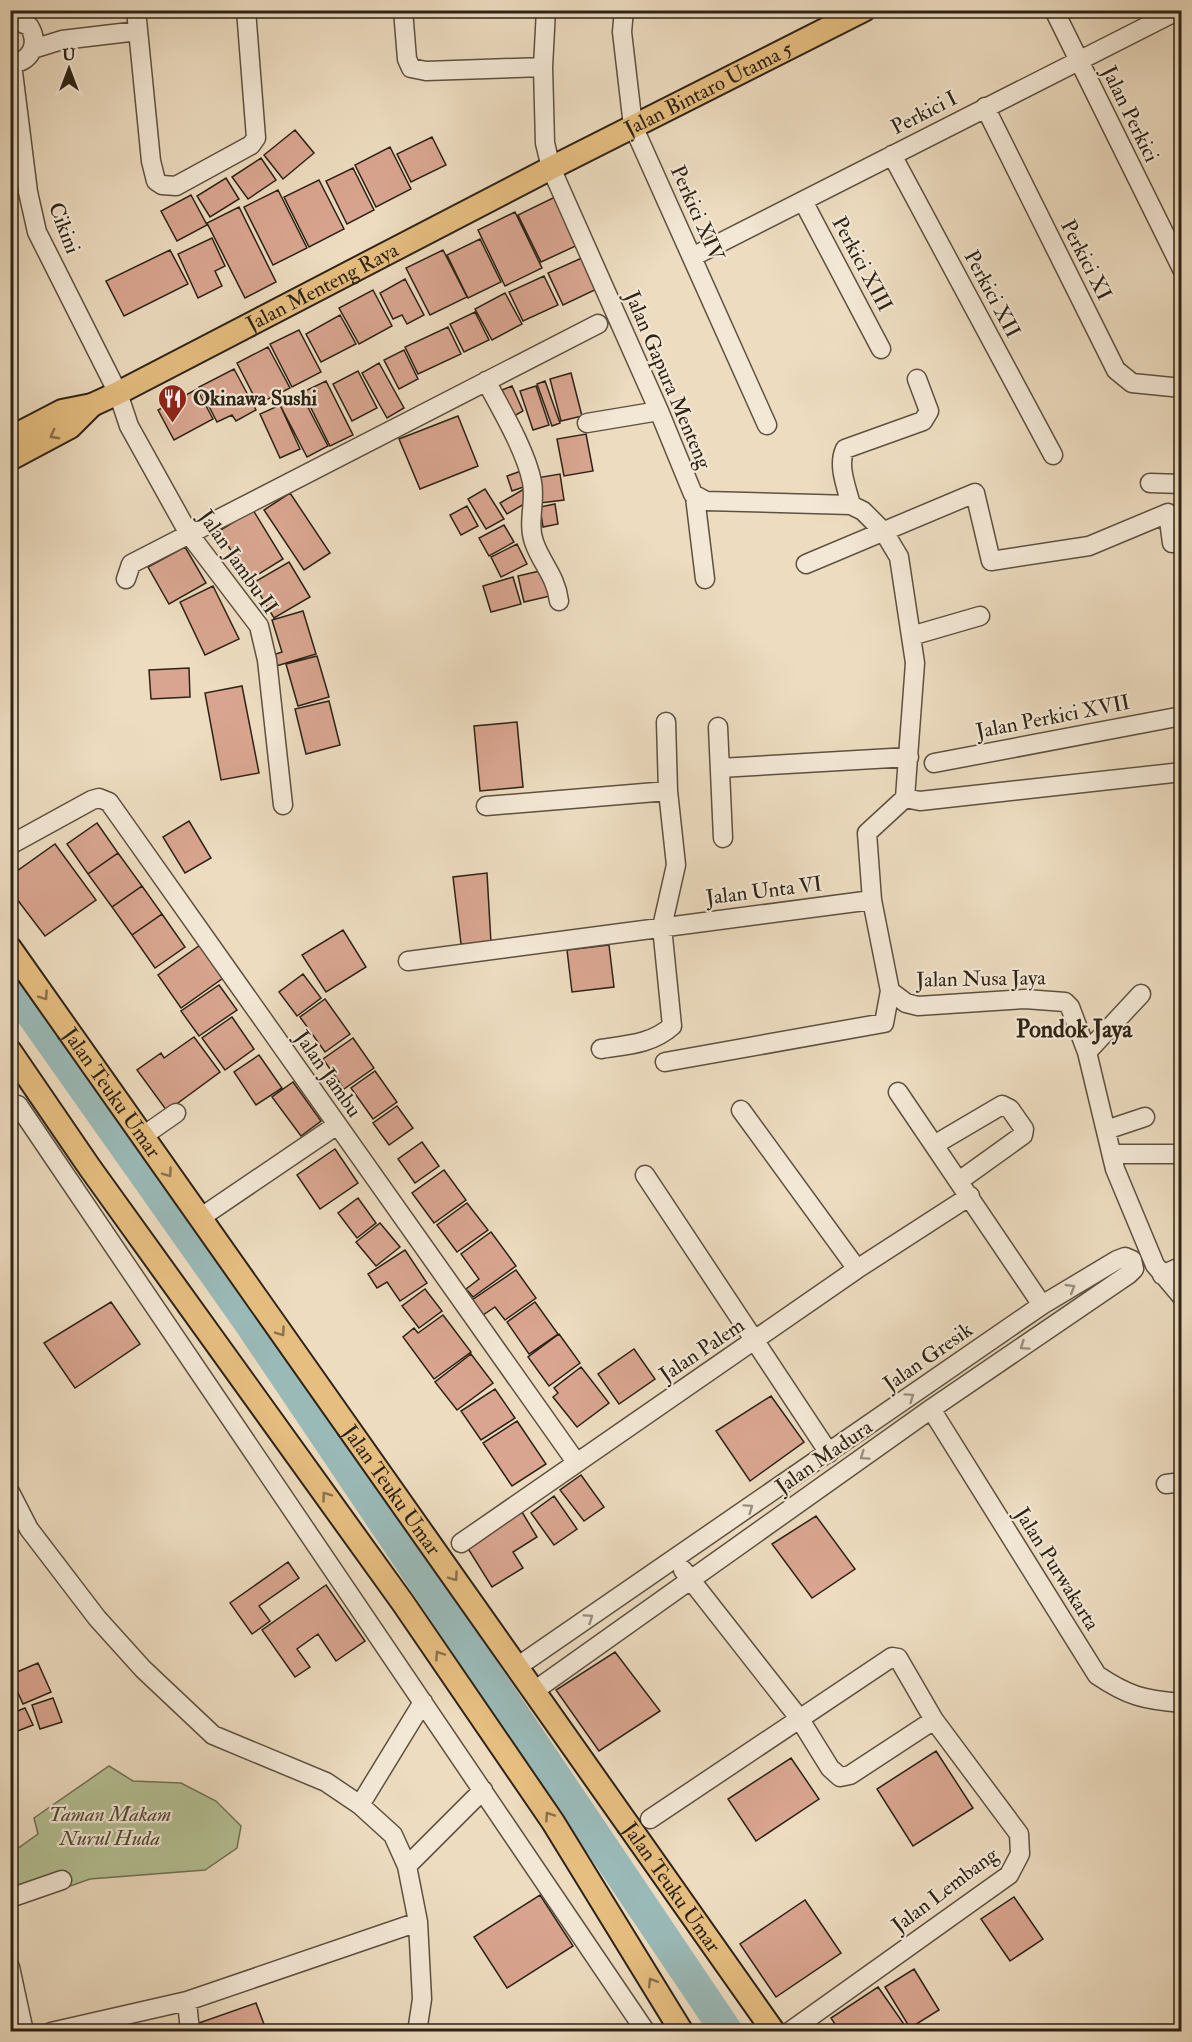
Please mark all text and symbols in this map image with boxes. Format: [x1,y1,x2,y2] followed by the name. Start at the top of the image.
[619,35,798,143] street label: Jalan Bintaro Utama 5
[39,39,99,99] north arrow
[62,45,76,65] text: U
[1095,61,1165,167] street label: Jalan Perkici
[886,85,962,141] street label: Perkici I
[664,161,731,266] street label: Perkici XIV
[42,198,86,258] street label: Cikini
[826,212,898,316] street label: Perkici XIII
[1054,215,1118,305] street label: Perkici XI
[241,236,403,338] street label: Jalan Menteng Raya
[958,246,1026,342] street label: Perkici XII
[618,286,718,474] street label: Jalan Gapura Menteng
[156,382,188,424] restaurant icon: Okinawa Sushi
[193,385,317,412] place label: Okinawa Sushi
[49,428,60,439] one-way arrow
[192,504,284,619] street label: Jalan Jambu II
[973,689,1132,745] street label: Jalan Perkici XVII
[703,870,824,912] street label: Jalan Unta VI
[915,964,1046,994] street label: Jalan Nusa Jaya
[37,989,48,1000] one-way arrow
[1016,1014,1133,1045] district label: Pondok Jaya
[56,1021,167,1163] street label: Jalan Teuku Umar
[288,1025,368,1123] street label: Jalan Jambu
[161,1166,172,1177] one-way arrow
[1065,1283,1075,1295] one-way arrow
[654,1312,750,1389] street label: Jalan Palem
[877,1316,978,1398] street label: Jalan Gresik
[273,1325,284,1336] one-way arrow
[1020,1338,1031,1349] one-way arrow
[903,1393,914,1404] one-way arrow
[769,1413,878,1501] street label: Jalan Madura
[336,1419,447,1561] street label: Jalan Teuku Umar
[860,1449,871,1460] one-way arrow
[322,1491,333,1502] one-way arrow
[1008,1502,1106,1636] street label: Jalan Purwakarta
[743,1504,754,1515] one-way arrow
[447,1570,458,1581] one-way arrow
[582,1614,593,1625] one-way arrow
[435,1651,446,1662] one-way arrow
[49,1801,171,1852] park label: Taman Makam Nurul Huda
[545,1811,556,1822] one-way arrow
[616,1816,727,1958] street label: Jalan Teuku Umar
[886,1841,1004,1939] street label: Jalan Lembang
[647,1978,659,1988] one-way arrow

